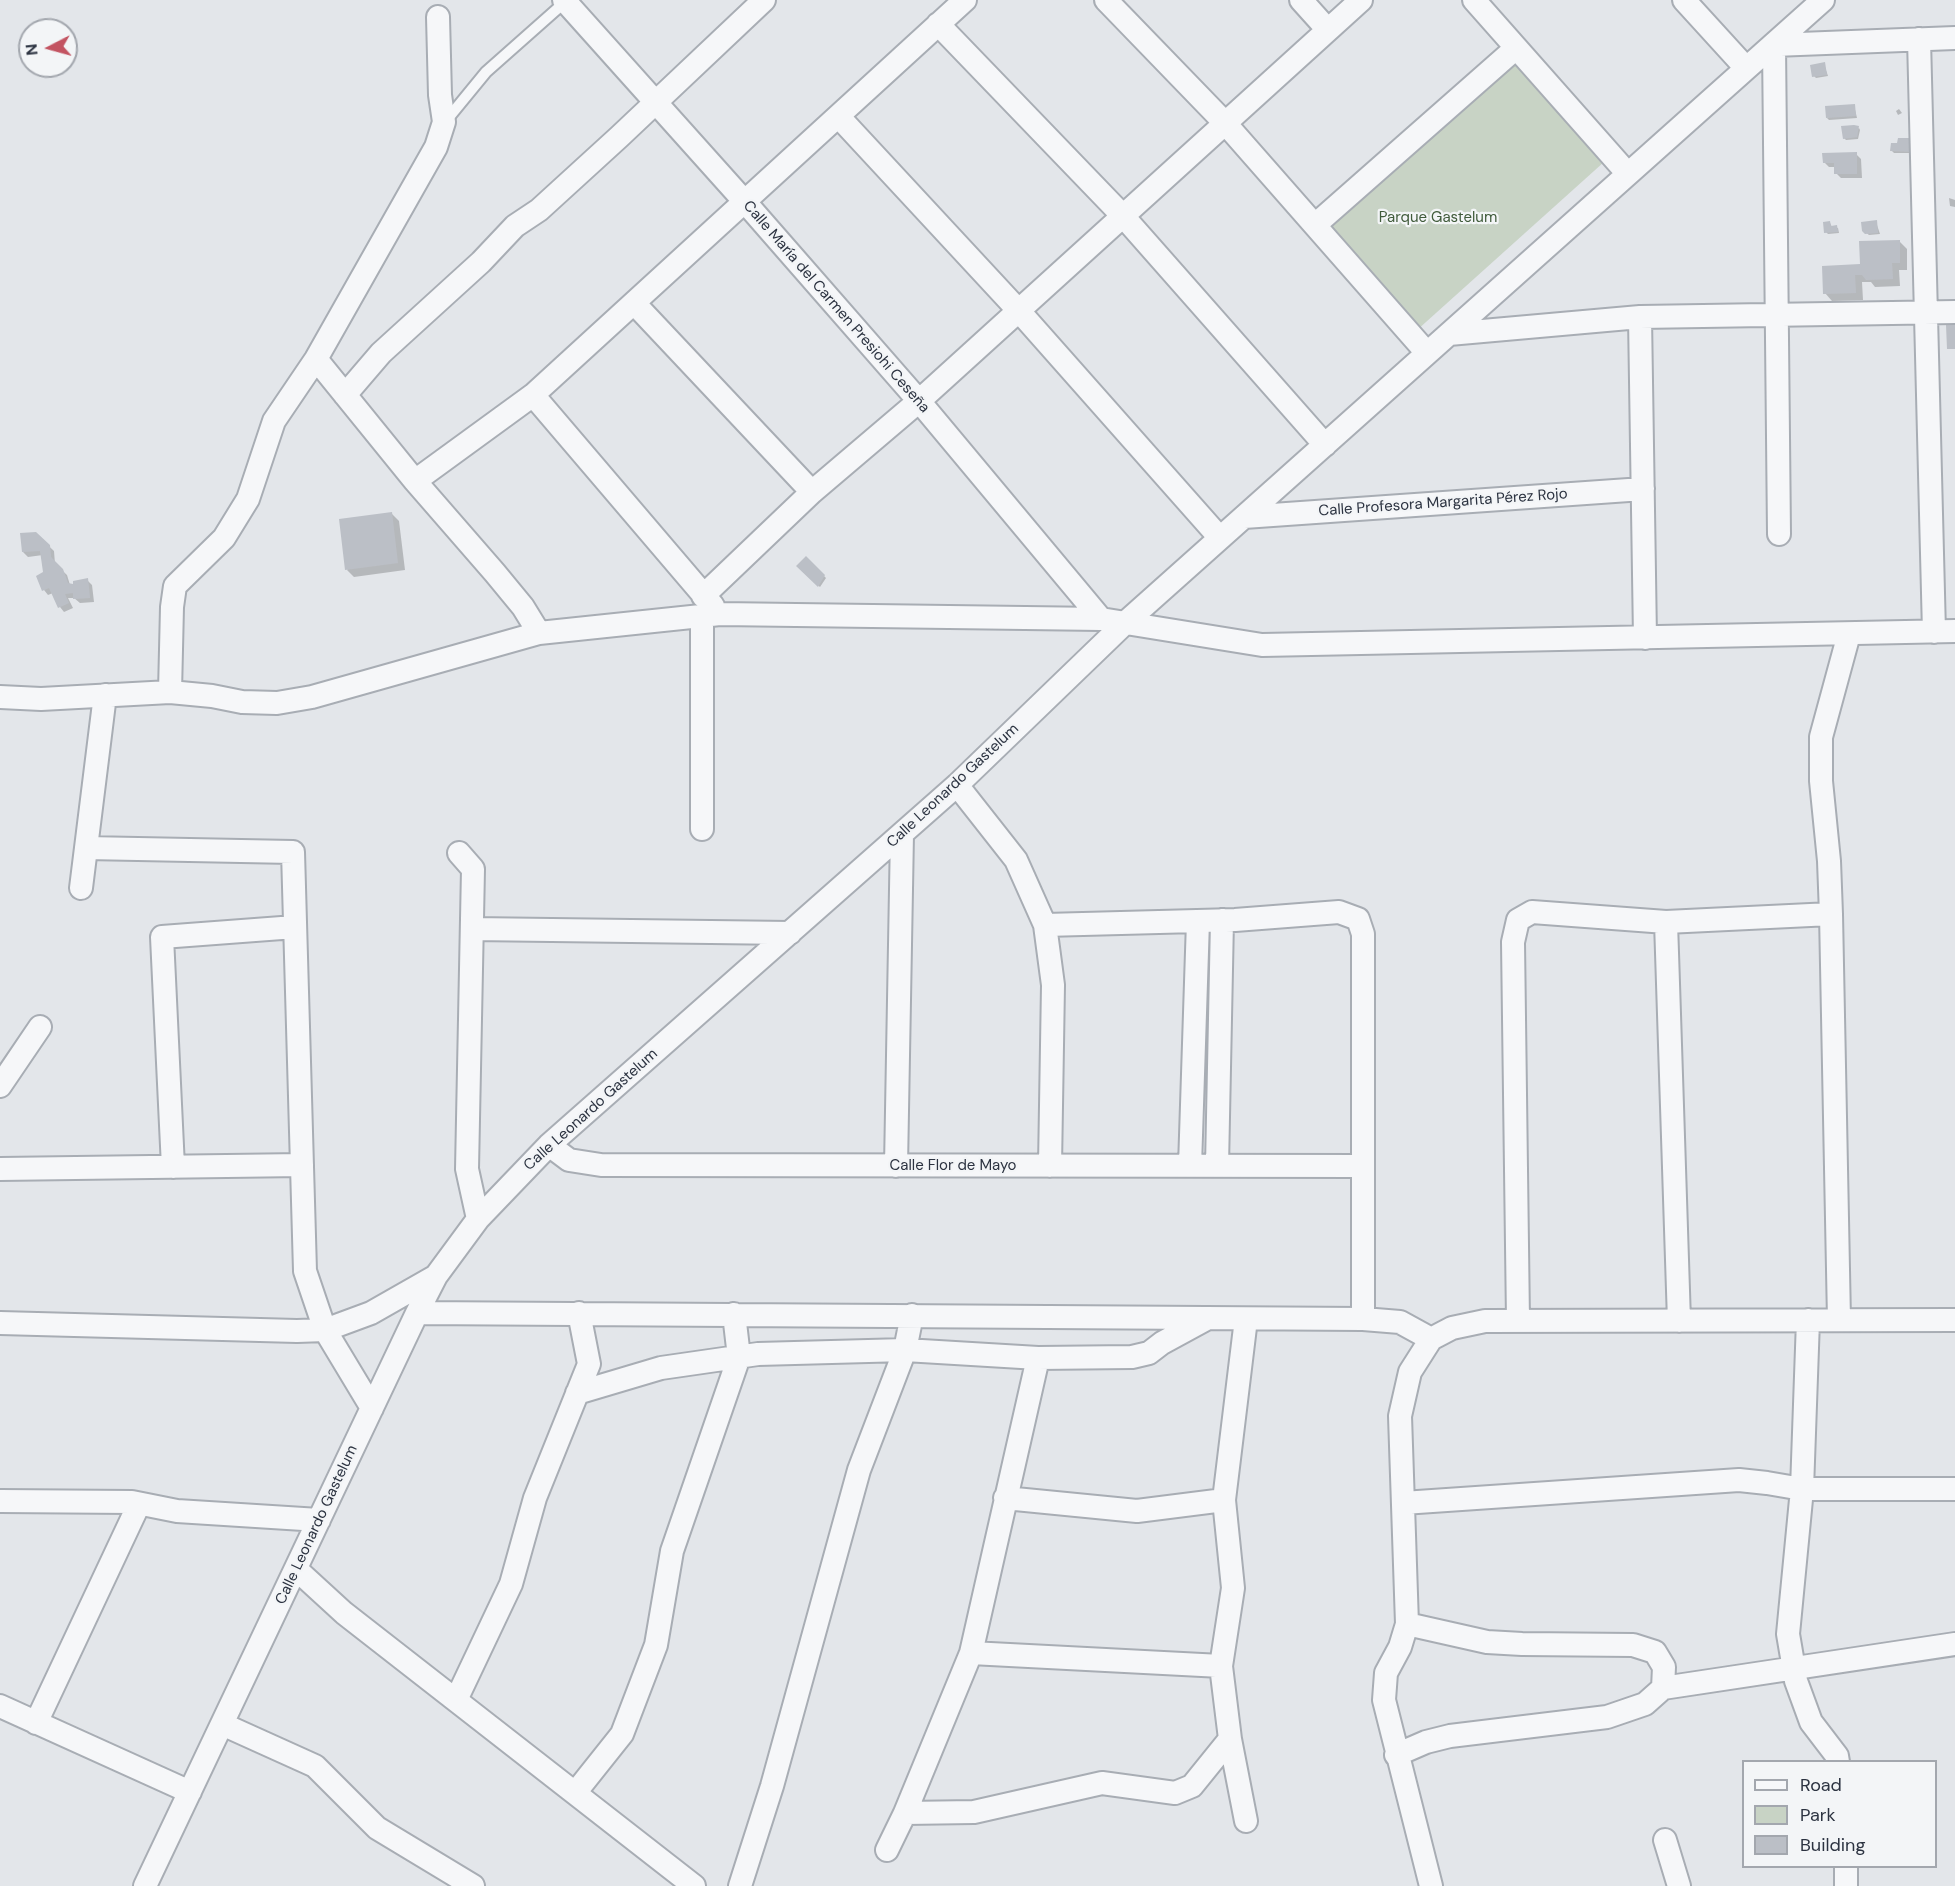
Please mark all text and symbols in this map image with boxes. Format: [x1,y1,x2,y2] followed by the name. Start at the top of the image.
[18,18,78,78] north arrow
[21,43,43,57] text: N
[739,197,933,417] street label: Calle María del Carmen Presiohi Ceseña
[1379,209,1497,227] park label: Parque Gastelum
[1318,485,1568,521] street label: Calle Profesora Margarita Pérez Rojo
[883,720,1023,852] street label: Calle Leonardo Gastelum
[520,1045,662,1175] street label: Calle Leonardo Gastelum
[890,1157,1016,1175] street label: Calle Flor de Mayo
[272,1442,362,1608] street label: Calle Leonardo Gastelum
[1742,1760,1937,1868] legend
[1800,1773,1842,1797] text: Road
[1800,1803,1836,1827] text: Park
[1800,1833,1865,1857] text: Building

